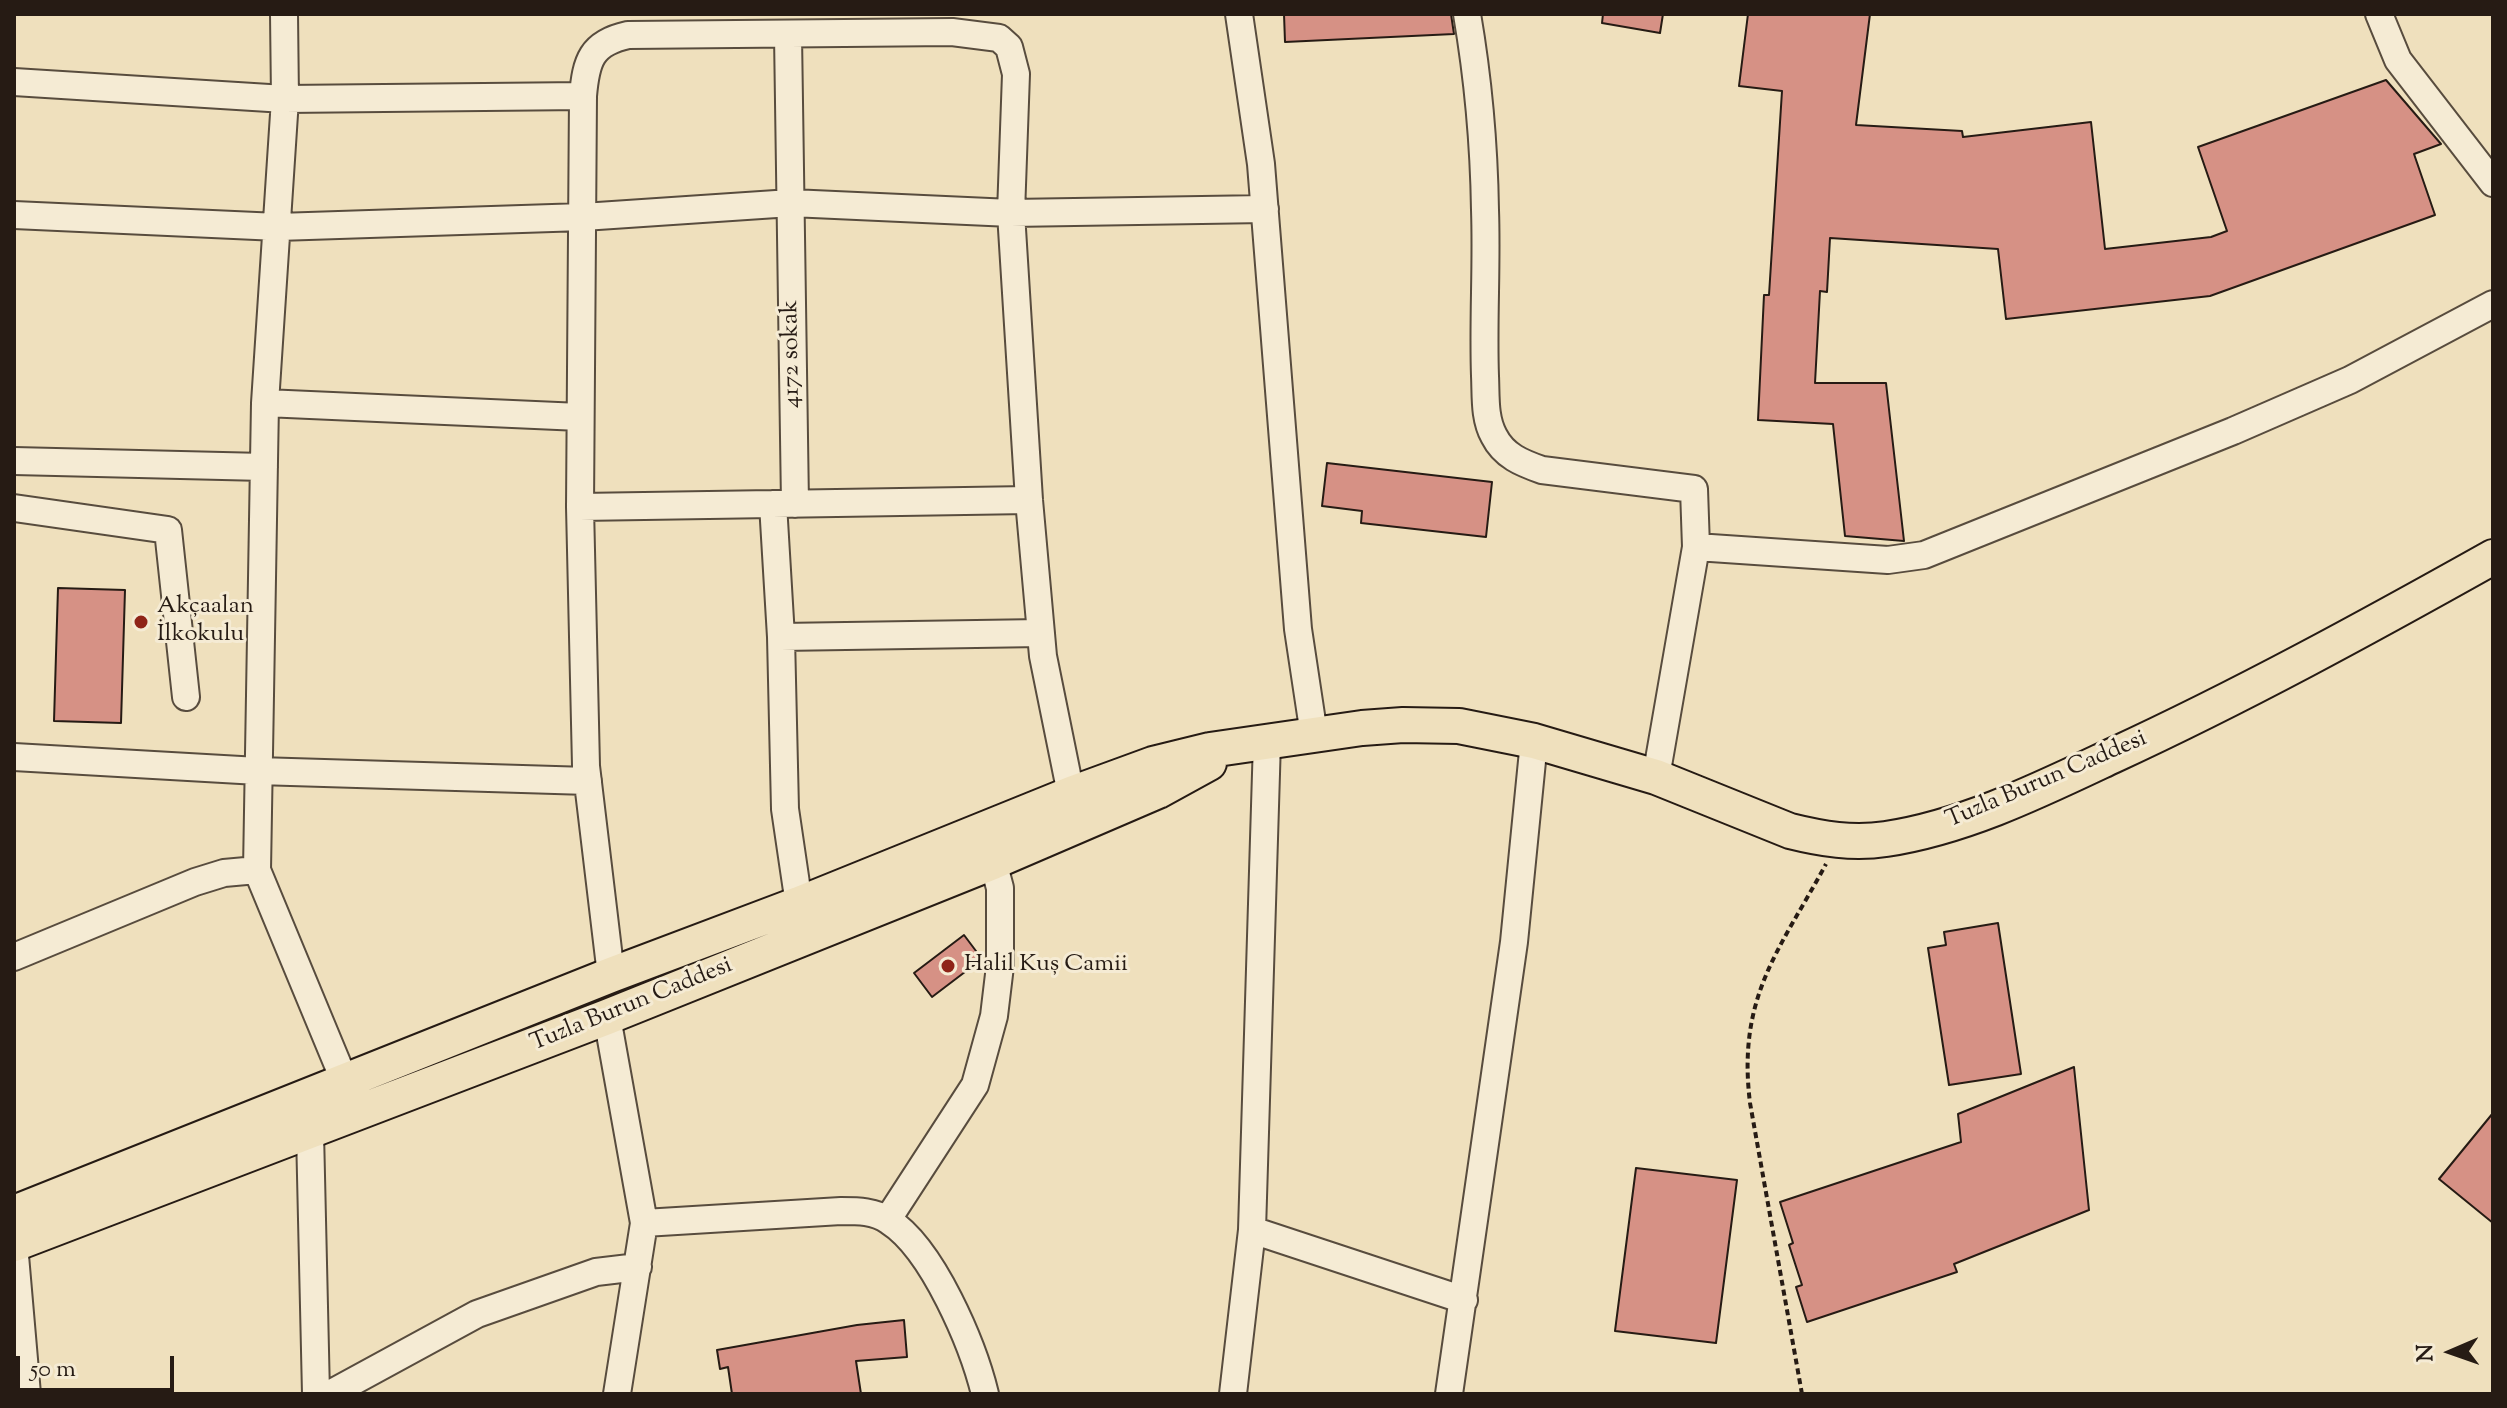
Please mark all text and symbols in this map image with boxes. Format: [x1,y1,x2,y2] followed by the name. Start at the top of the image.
[778,300,808,408] street label: 4172 sokak
[157,594,254,650] place label: Akçaalan İlkokulu
[132,613,150,631] marker: Akçaalan İlkokulu
[1942,726,2152,836] street label: Tuzla Burun Caddesi
[527,952,737,1060] street label: Tuzla Burun Caddesi
[964,952,1128,980] place label: Halil Kuş Camii
[939,957,957,975] marker: Halil Kuş Camii
[2411,1312,2491,1392] north arrow
[20,1340,178,1390] scale bar
[2411,1344,2443,1362] text: N
[30,1353,76,1387] text: 50 m

